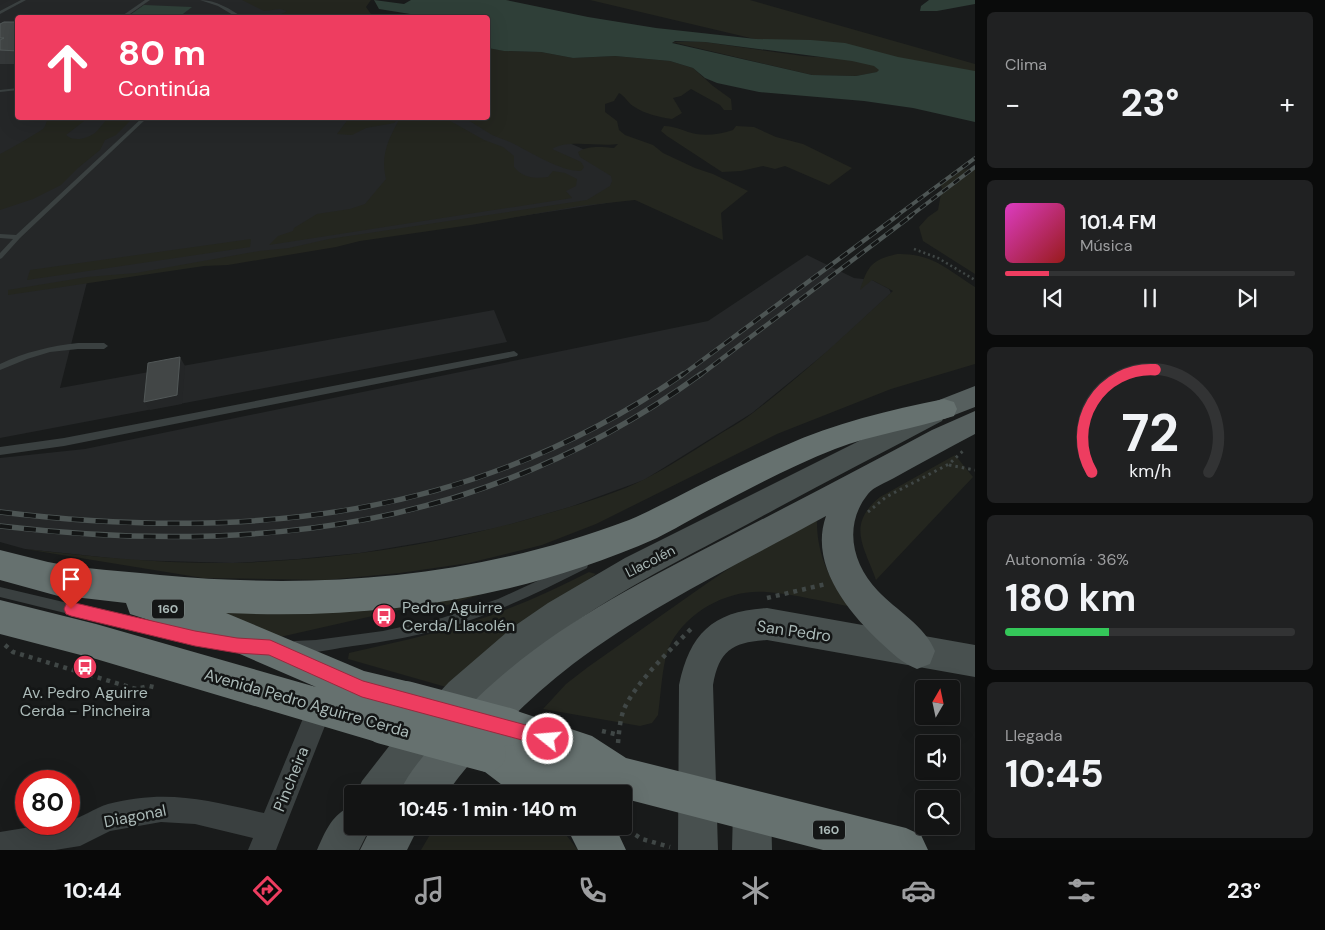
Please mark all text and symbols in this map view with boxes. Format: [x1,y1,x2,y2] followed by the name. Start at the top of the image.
[118,30,206,76] text: 80 m
[35,35,100,100] icon: ahead
[1005,54,1047,75] text: Clima
[118,74,211,103] text: Continúa
[1121,78,1179,128] text: 23°
[1005,86,1020,123] text: −
[1280,86,1295,123] text: +
[1080,210,1156,235] text: 101.4 FM
[1080,235,1132,256] text: Música
[1039,284,1067,312] icon: previous
[1136,284,1164,312] icon: pause
[1233,284,1261,312] icon: next
[1121,399,1179,467] text: 72
[1129,459,1171,483] text: km/h
[622,541,678,581] street label: Llacolén
[1005,549,1129,570] text: Autonomía · 36%
[50,558,92,609] pin
[57,565,85,593] icon: arrive
[1005,573,1136,623] text: 180 km
[402,597,515,636] place label: Pedro Aguirre Cerda/Llacolén
[152,600,184,618] road number: 160
[371,603,397,629] bus stop icon: Pedro Aguirre Cerda/Llacolén
[756,615,832,647] street label: San Pedro
[72,654,98,680] bus stop icon: Av. Pedro Aguirre Cerda - Pincheira
[202,664,412,742] street label: Avenida Pedro Aguirre Cerda
[915,680,960,725] north arrow
[915,680,960,835] map controls
[20,682,150,721] place label: Av. Pedro Aguirre Cerda - Pincheira
[521,712,573,764] position arrow
[1005,725,1062,746] text: Llegada
[915,735,960,780] button: sound
[268,743,314,815] street label: Pincheira
[1005,749,1104,799] text: 10:45
[15,770,80,835] speed limit sign: 80
[915,790,960,835] button: search
[399,797,577,822] text: 10:45 · 1 min · 140 m
[102,800,168,832] street label: Diagonal
[813,820,845,840] road number: 160
[250,873,285,908] icon: directions
[412,873,447,908] icon: music
[575,873,610,908] icon: phone
[738,873,773,908] icon: climate
[901,873,936,908] icon: car
[1064,873,1099,908] icon: filters
[64,876,122,905] text: 10:44
[1227,876,1261,905] text: 23°

